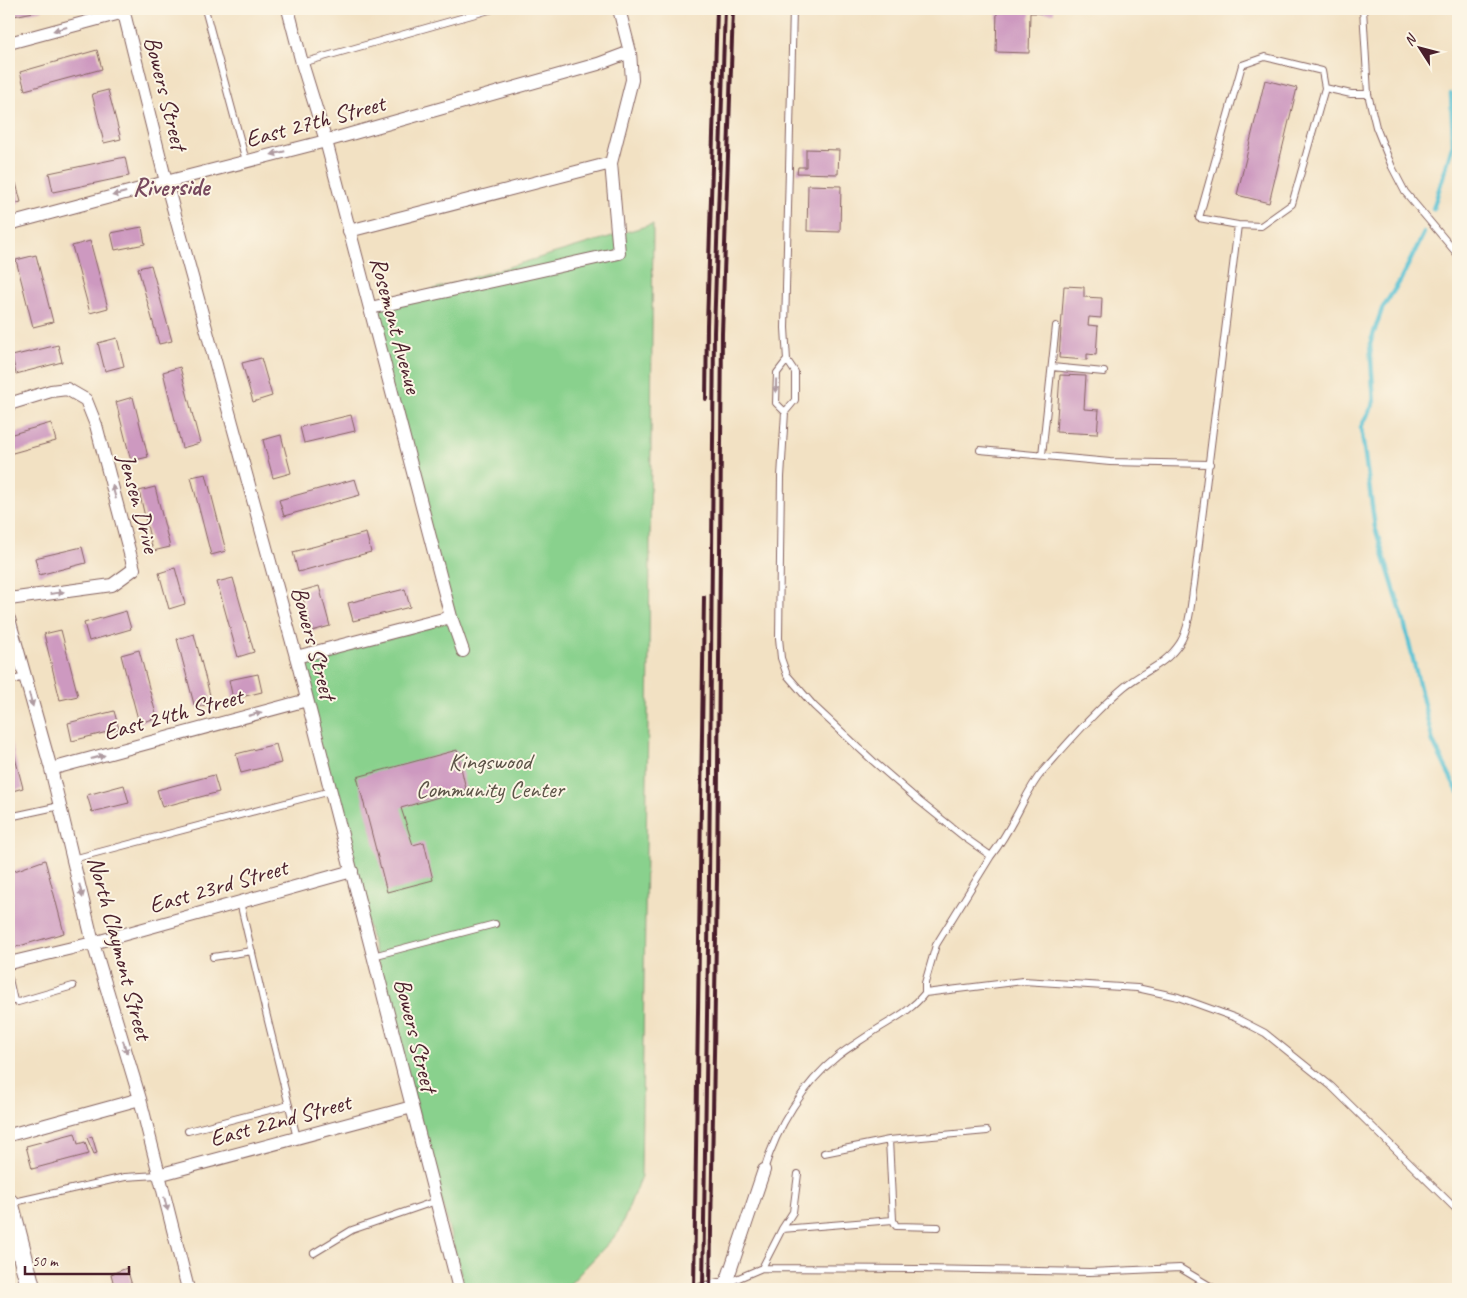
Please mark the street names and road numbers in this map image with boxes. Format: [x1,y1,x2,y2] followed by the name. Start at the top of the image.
[137,33,195,156] street label: Bowers Street
[242,87,390,154] street label: East 27th Street
[363,253,429,399] street label: Rosemont Avenue
[111,449,167,558] street label: Jensen Drive
[285,583,344,706] street label: Bowers Street
[100,680,248,747] street label: East 24th Street
[145,851,293,920] street label: East 23rd Street
[81,853,159,1045] street label: North Claymont Street
[387,975,445,1098] street label: Bowers Street
[206,1086,356,1153] street label: East 22nd Street

